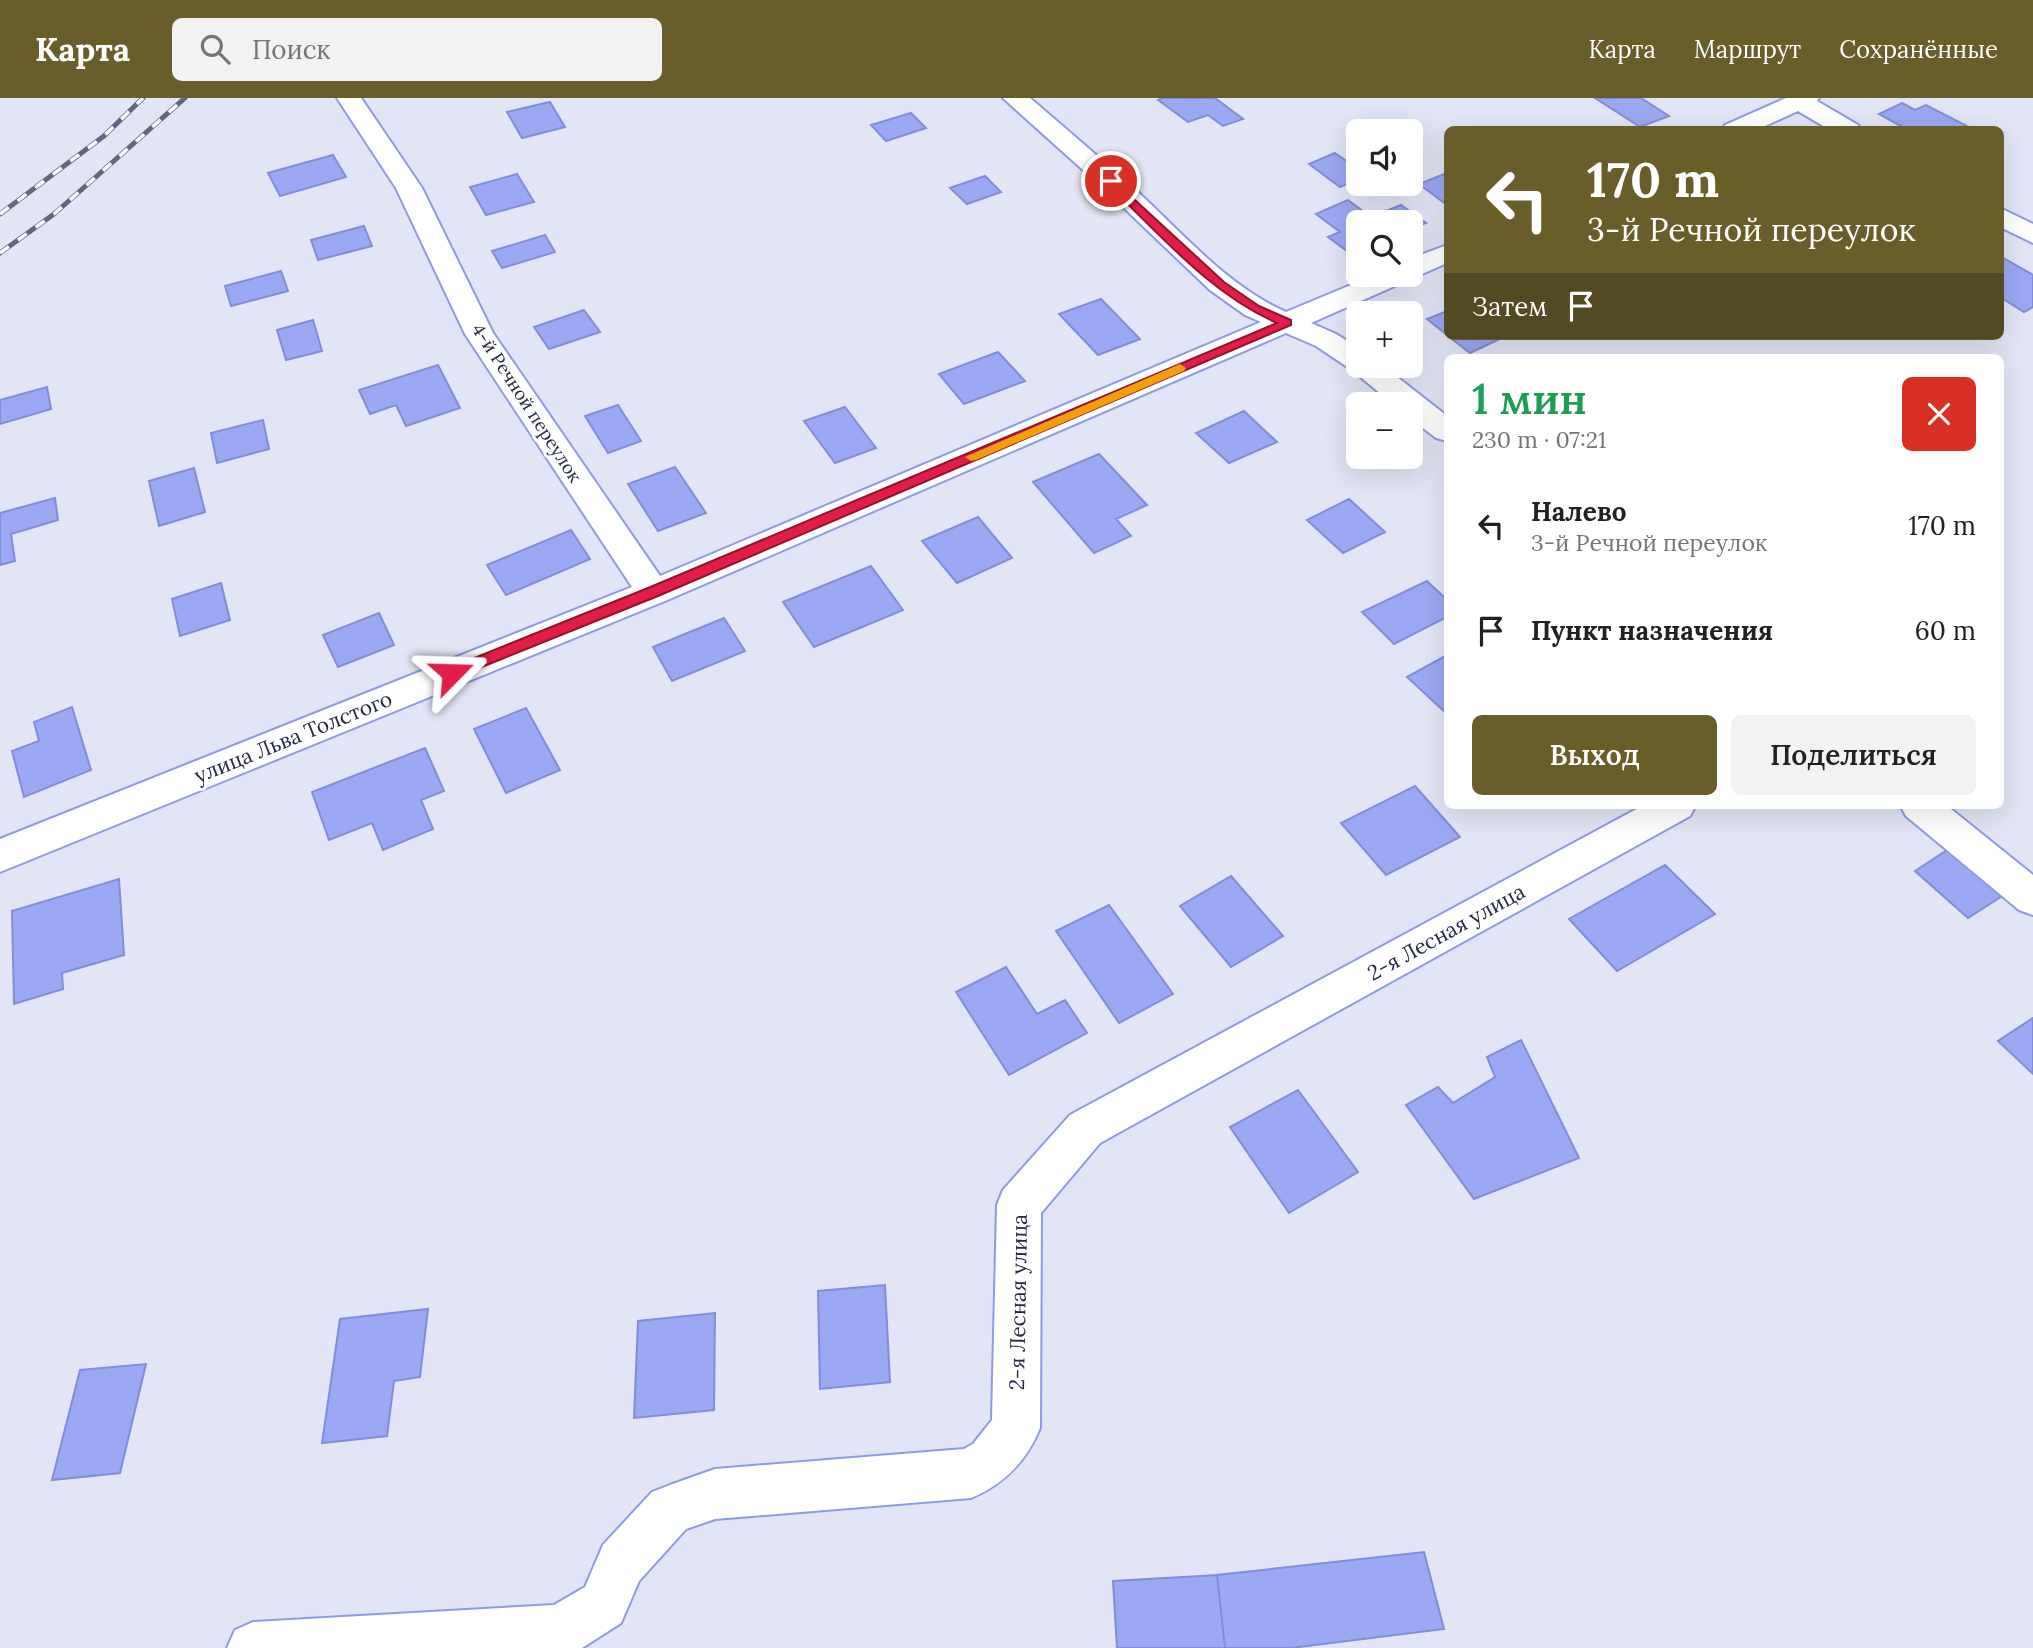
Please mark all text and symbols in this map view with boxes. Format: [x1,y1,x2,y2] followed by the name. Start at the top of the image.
[172,18,662,81] search box
[35,28,130,70] text: Карта
[196,30,234,68] icon: search
[252,33,331,66] text: Поиск
[1588,34,1656,65] text: Карта
[1694,34,1801,65] text: Маршрут
[1839,34,1998,65] text: Сохранённые
[1346,119,1423,469] map controls
[1346,119,1423,196] button: sound
[1587,148,1719,210] text: 170 m
[1081,151,1141,211] pin
[1472,154,1563,245] icon: left
[1092,162,1130,200] icon: arrive
[1587,209,1916,250] text: 3-й Речной переулок
[1346,210,1423,287] button: search
[1562,287,1600,325] icon: arrive
[1472,290,1548,323] text: Затем
[1346,301,1423,378] button: +
[467,319,587,487] street label: 4-й Речной переулок
[1472,372,1587,426] text: 1 мин
[1902,377,1976,451] button: close
[1346,392,1423,469] button: −
[1472,425,1606,454] text: 230 m · 07:21
[1531,495,1627,528] text: Налево
[1472,507,1510,545] icon: left
[1908,509,1976,542] text: 170 m
[1531,528,1767,557] text: 3-й Речной переулок
[1472,612,1510,650] icon: arrive
[1531,614,1773,647] text: Пункт назначения
[1915,614,1976,647] text: 60 m
[415,636,489,710] position arrow
[190,685,396,789] street label: улица Льва Толстого
[1472,715,1717,795] button: Выход
[1731,715,1976,795] button: Поделиться
[1362,877,1530,986] street label: 2-я Лесная улица
[1003,1214,1033,1390] street label: 2-я Лесная улица

